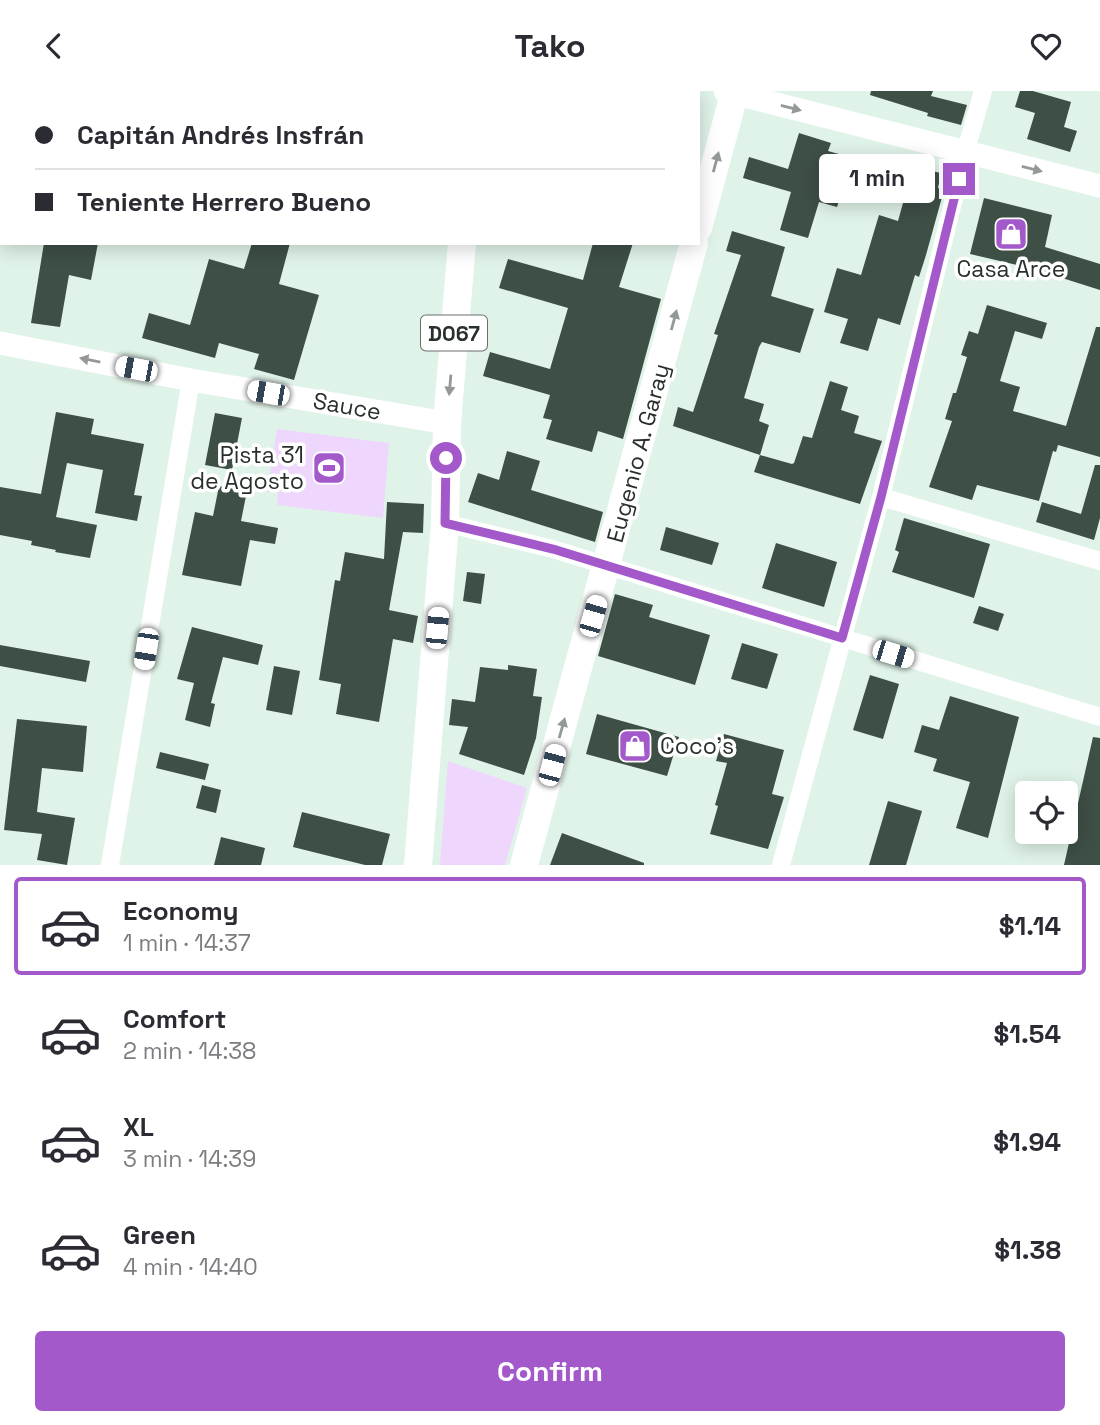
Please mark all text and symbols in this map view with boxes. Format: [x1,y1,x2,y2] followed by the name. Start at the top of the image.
[514,26,586,66] text: Tako
[35,27,73,65] icon: back
[1027,27,1065,65] icon: heart
[780,103,802,114] one-way arrow
[77,118,364,152] text: Capitán Andrés Insfrán
[711,151,722,173] one-way arrow
[819,155,934,203] callout: 1 min
[849,163,905,193] text: 1 min
[943,163,975,195] route end
[1021,164,1043,175] one-way arrow
[77,185,371,219] text: Teniente Herrero Bueno
[992,215,1030,253] shop icon: Casa Arce
[957,254,1065,284] place label: Casa Arce
[669,309,679,330] one-way arrow
[421,315,487,351] road number: D067
[79,354,101,365] one-way arrow
[114,355,159,383] car
[600,360,676,546] street label: Eugenio A. Garay
[444,374,455,396] one-way arrow
[246,379,291,407] car
[311,385,383,427] street label: Sauce
[190,440,304,496] place label: Pista 31 de Agosto
[430,442,462,474] route start
[310,449,348,487] sports icon: Pista 31 de Agosto
[578,593,609,639] car
[425,606,450,650] car
[133,627,160,671] car
[870,638,917,670] car
[557,717,568,739] one-way arrow
[616,727,654,765] shop icon: Coco's
[660,731,734,761] place label: Coco's
[537,742,568,788] car
[1015,781,1078,844] map controls
[1015,781,1078,844] button: locate
[123,894,239,928] text: Economy
[39,895,102,958] icon: car
[999,909,1061,943] text: $1.14
[123,928,251,958] text: 1 min · 14:37
[123,1002,226,1036] text: Comfort
[39,1003,102,1066] icon: car
[994,1017,1061,1051] text: $1.54
[123,1036,256,1066] text: 2 min · 14:38
[123,1110,154,1144] text: XL
[39,1111,102,1174] icon: car
[993,1125,1061,1159] text: $1.94
[123,1144,256,1174] text: 3 min · 14:39
[123,1218,196,1252] text: Green
[39,1219,102,1282] icon: car
[994,1233,1061,1267] text: $1.38
[123,1252,258,1282] text: 4 min · 14:40
[35,1331,1065,1411] button: Confirm

